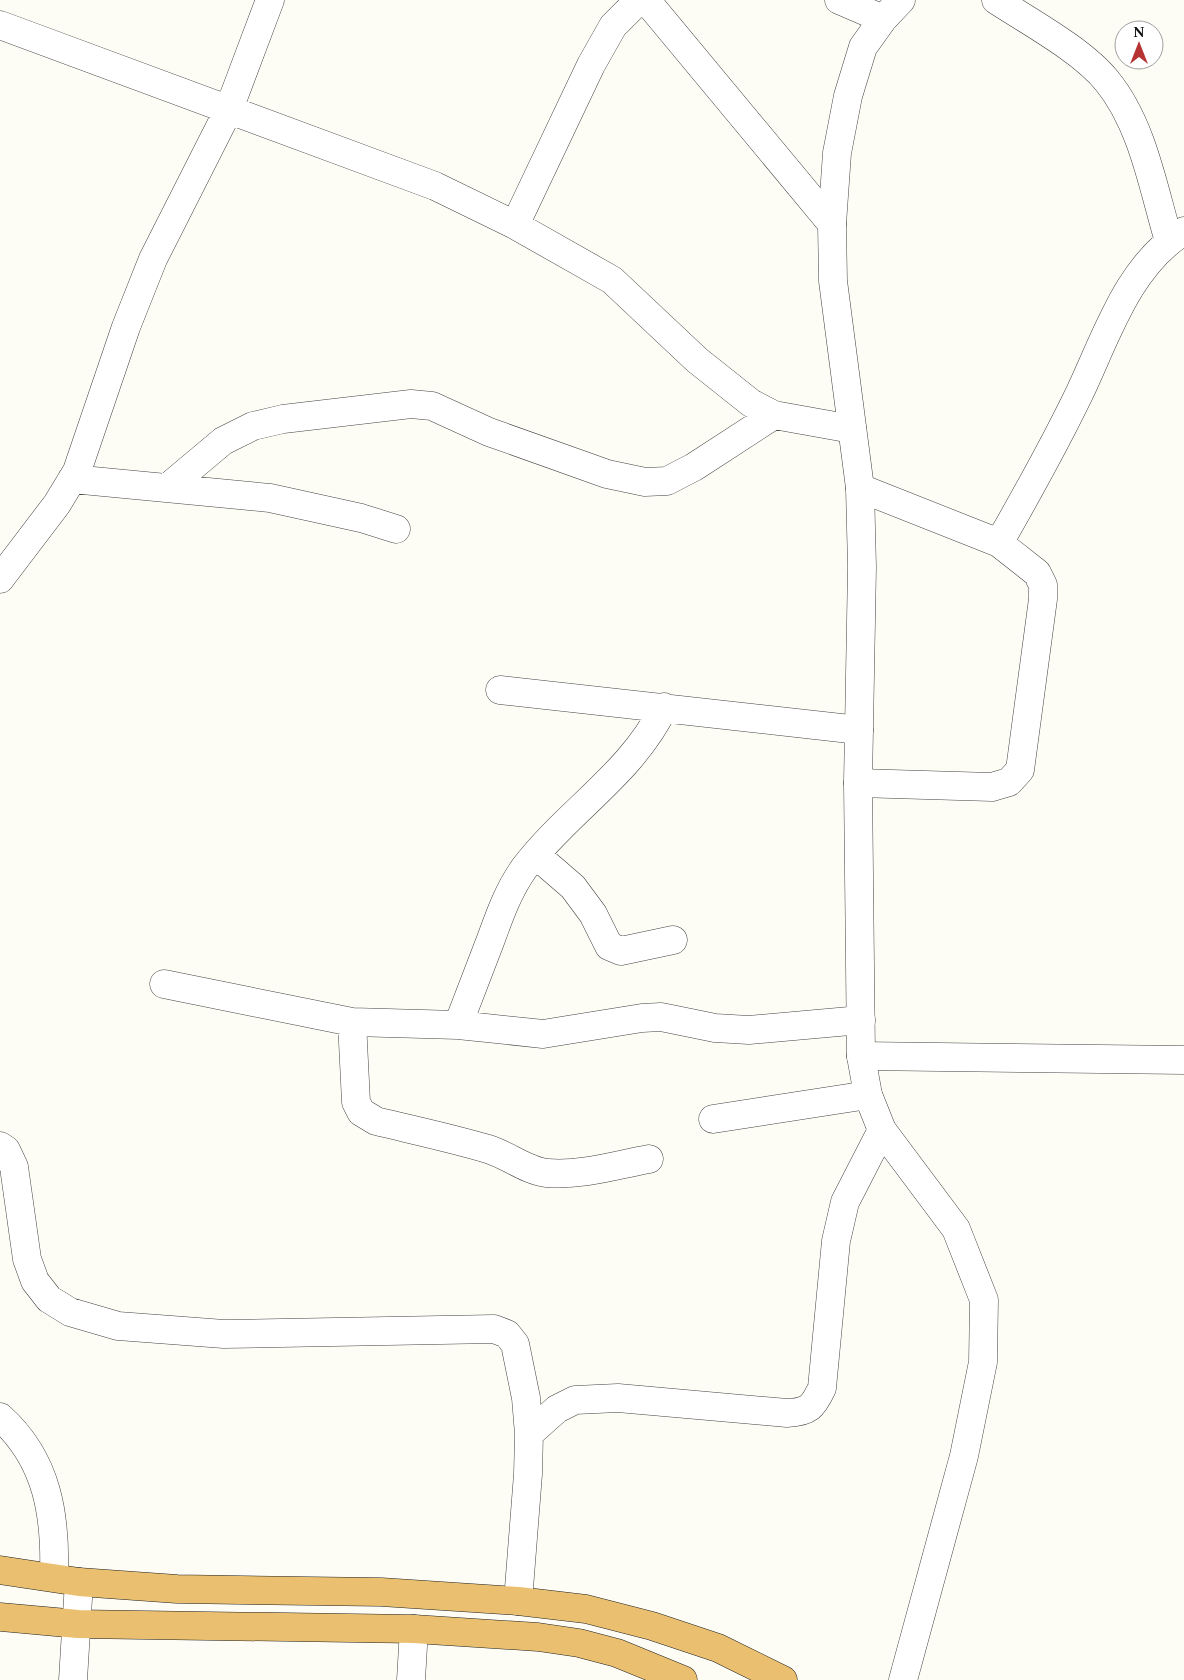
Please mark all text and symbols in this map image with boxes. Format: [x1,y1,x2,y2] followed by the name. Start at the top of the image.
[1114,20,1164,70] north arrow
[1133,22,1145,43] text: N

